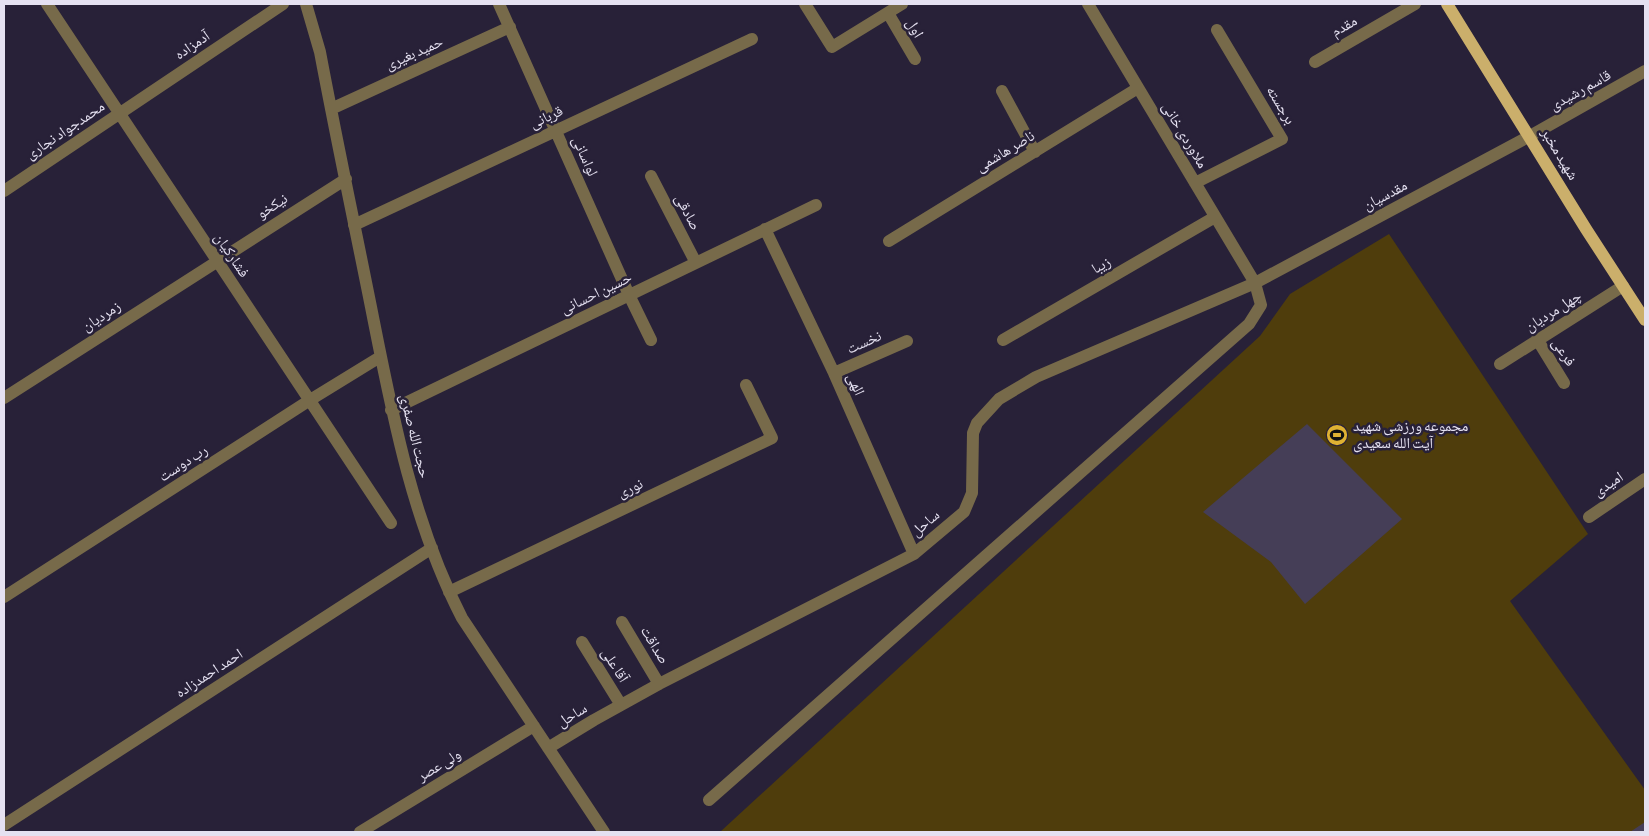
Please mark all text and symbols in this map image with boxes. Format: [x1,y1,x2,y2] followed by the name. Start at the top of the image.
[1328,11,1361,41] street label: مقدم
[901,15,928,41] street label: اول
[171,26,214,63] street label: آدمزاده
[382,32,447,75] street label: حمید بغیری
[1546,66,1614,115] street label: قاسم رشیدی
[1263,82,1299,128] street label: برجسته
[22,97,109,164] street label: محمدجواد نجاری
[1157,99,1212,172] street label: ملاوردی خانی
[526,102,566,133] street label: قربانی
[1537,124,1583,183] street label: شهید مخبر
[972,126,1038,176] street label: ناصر هاشمی
[567,133,602,179] street label: لواسانی
[1360,176,1411,215] street label: مقدسیان
[253,189,291,223] street label: نیکخو
[670,191,705,234] street label: صادقی
[210,229,253,281] street label: فشارکیان
[1088,252,1114,278] street label: زیبا
[557,268,635,319] street label: حسین احسانی
[1522,286,1585,336] street label: چهل مردیان
[78,297,124,336] street label: زمردیان
[844,326,884,357] street label: نخست
[1547,334,1580,370] street label: فرعی
[842,370,869,398] street label: الهی
[395,392,434,481] street label: حجت الله صفری
[1353,417,1469,453] place label: مجموعه ورزشی شهید آیت‌ الله سعیدی
[1325,423,1349,447] sports icon: مجموعه ورزشی شهید آیت‌ الله سعیدی
[155,440,211,485] street label: رب دوست
[1590,468,1627,501] street label: امیدی
[614,474,646,503] street label: نوری
[907,506,944,541] street label: ساحل
[638,623,673,667] street label: صداقت
[597,644,633,687] street label: آقا علی
[172,645,246,701] street label: احمد احمدزاده
[554,699,591,732] street label: ساحل
[413,745,465,786] street label: ولی عصر

